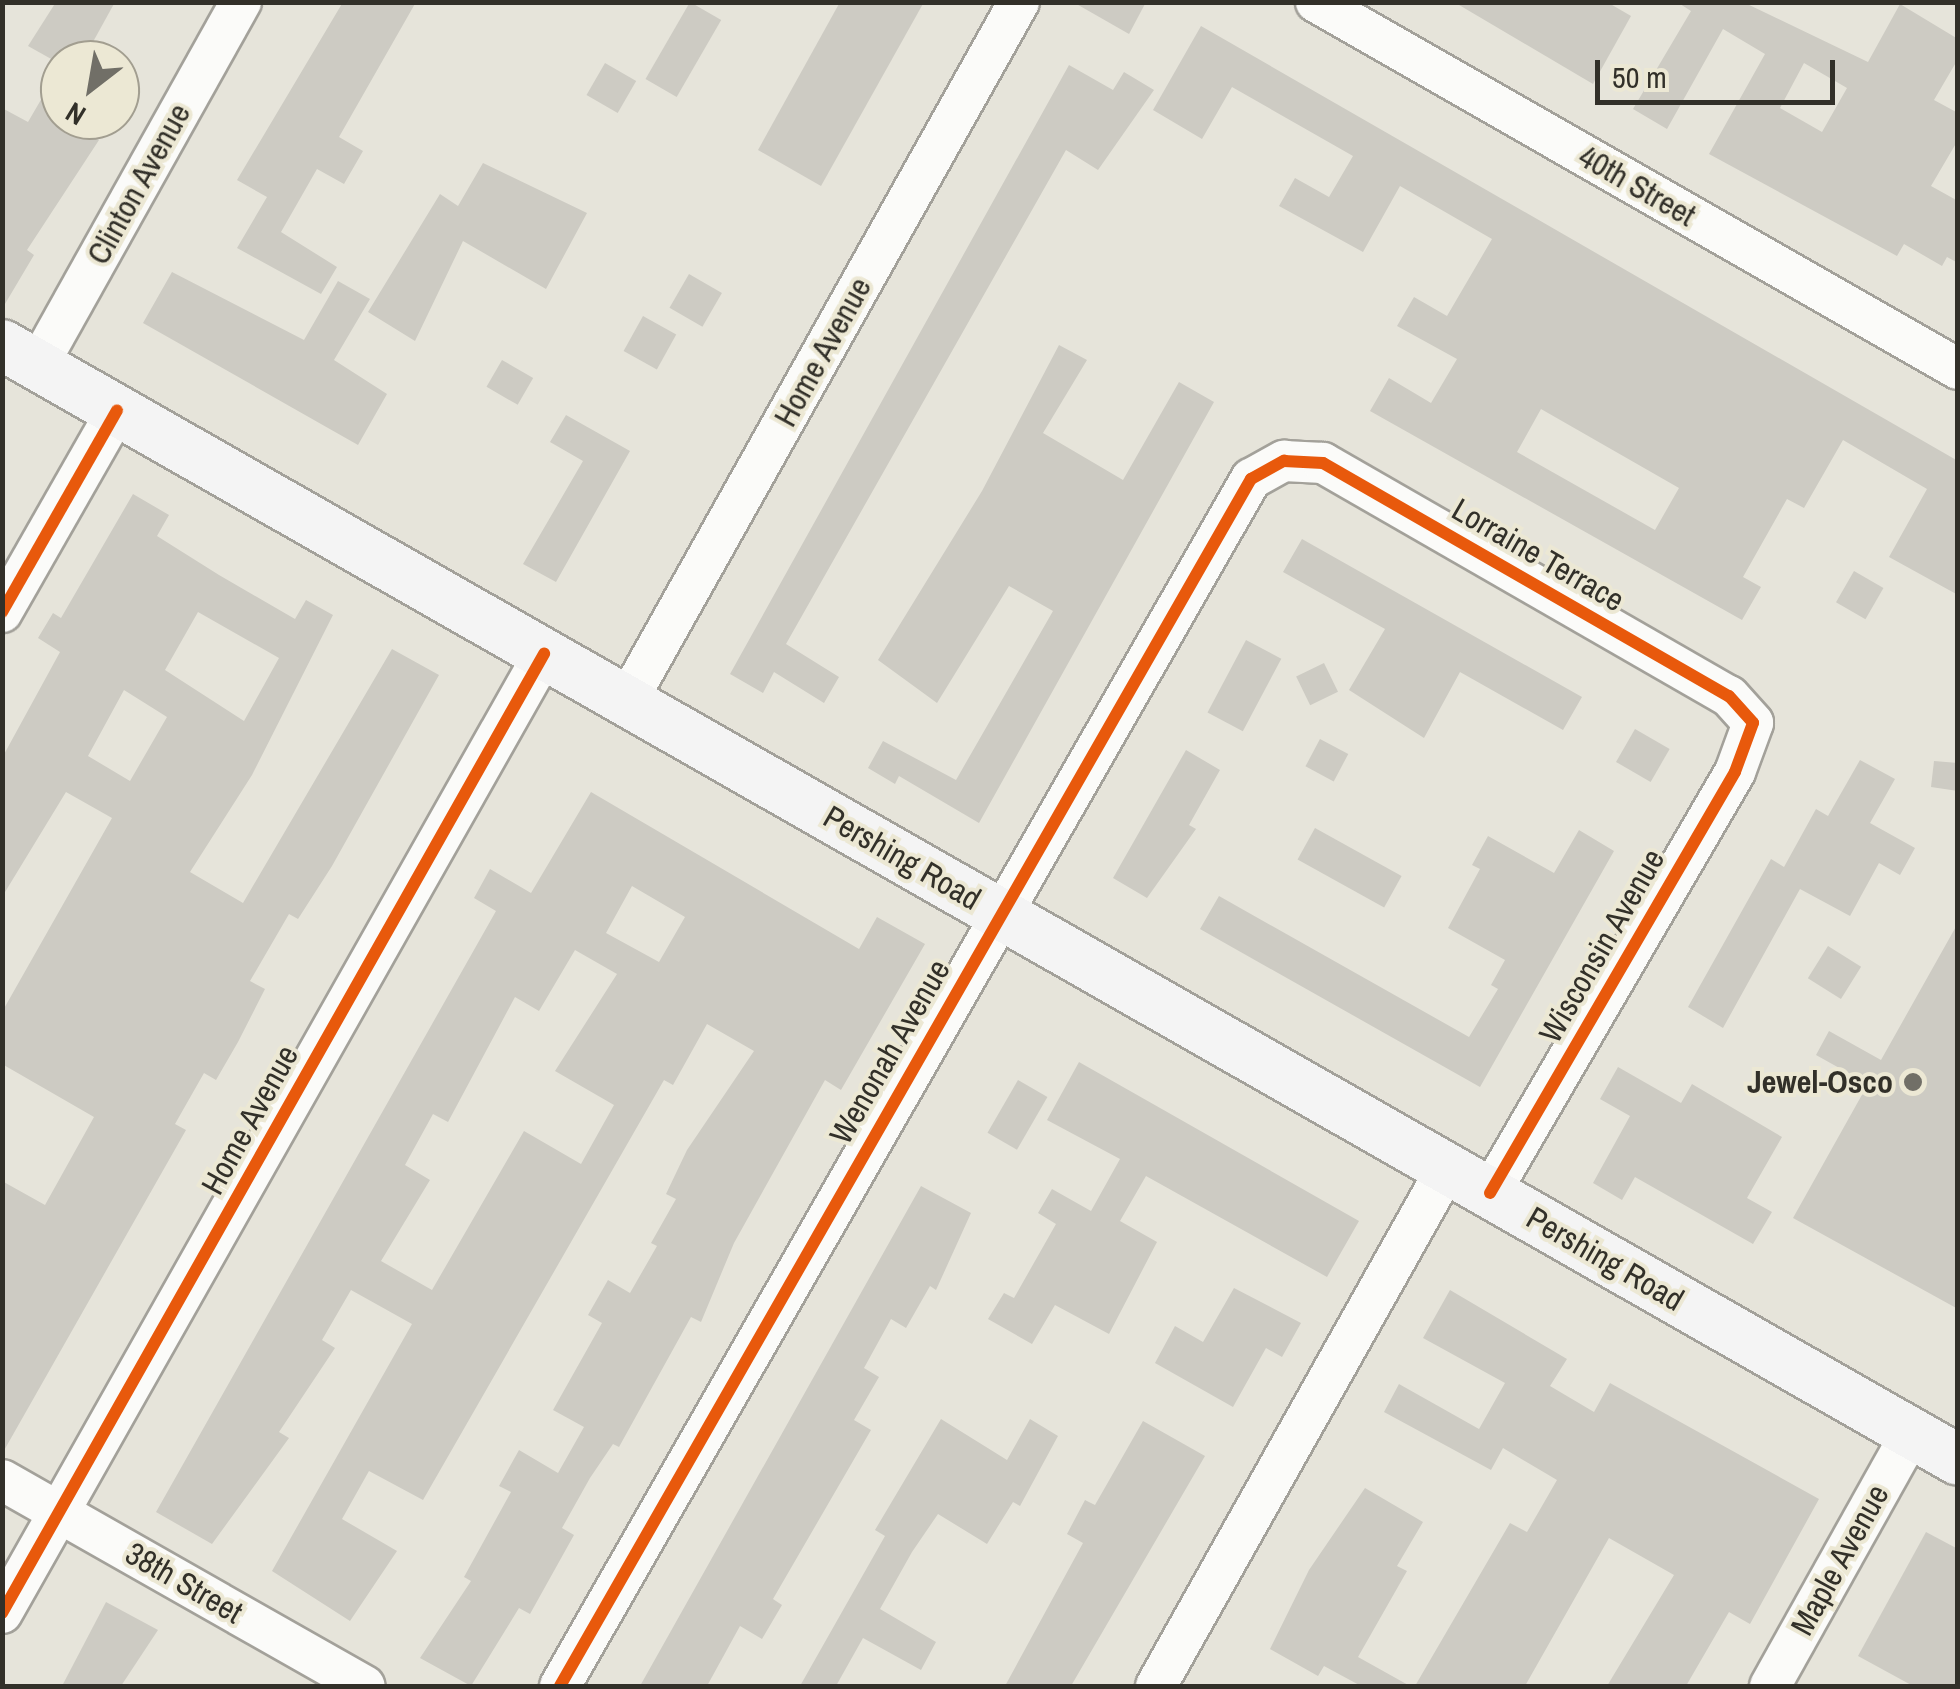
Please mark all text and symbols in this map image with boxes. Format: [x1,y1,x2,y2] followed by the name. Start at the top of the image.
[40,40,140,140] north arrow
[1600,40,1840,102] scale bar
[1612,57,1667,97] text: 50 m
[59,93,92,135] text: N
[79,96,199,272] street label: Clinton Avenue
[1572,137,1702,235] street label: 40th Street
[766,270,880,434] street label: Home Avenue
[1445,490,1631,620] street label: Lorraine Terrace
[817,798,987,918] street label: Pershing Road
[1531,842,1673,1050] street label: Wisconsin Avenue
[821,952,959,1152] street label: Wenonah Avenue
[193,1038,307,1202] street label: Home Avenue
[1747,1063,1893,1101] place label: Jewel-Osco
[1902,1071,1924,1093] marker: Jewel-Osco
[1520,1199,1690,1319] street label: Pershing Road
[1783,1478,1897,1642] street label: Maple Avenue
[119,1534,249,1632] street label: 38th Street

